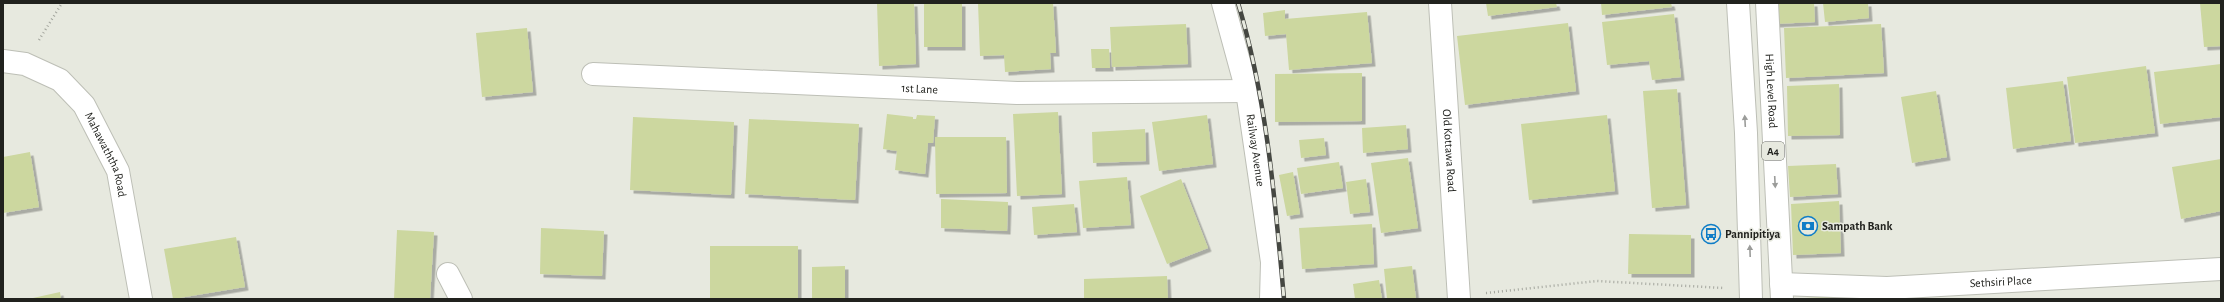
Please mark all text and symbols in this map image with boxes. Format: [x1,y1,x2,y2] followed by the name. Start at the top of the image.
[1764,53,1779,129] street label: High Level Road
[901,82,938,95] street label: 1st Lane
[1441,109,1458,193] street label: Old Kottawa Road
[83,110,129,198] street label: Mahawaththa Road
[1244,113,1267,187] street label: Railway Avenue
[1742,115,1749,127] one-way arrow
[1762,142,1784,160] road number: A4
[1772,176,1779,188] one-way arrow
[1797,215,1819,237] bank icon: Sampath Bank
[1822,220,1892,232] place label: Sampath Bank
[1700,223,1722,245] bus stop icon: Pannipitiya
[1725,228,1781,241] place label: Pannipitiya
[1746,245,1753,257] one-way arrow
[1969,274,2032,289] street label: Sethsiri Place

